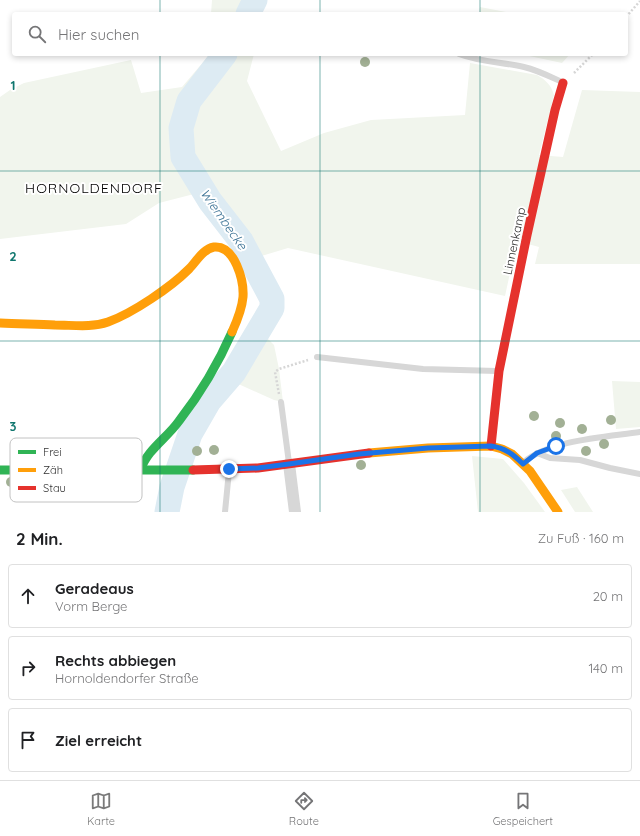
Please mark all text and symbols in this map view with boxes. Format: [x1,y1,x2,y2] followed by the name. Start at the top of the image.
[12,12,628,56] search box
[26,23,48,45] icon: search
[58,25,139,44] text: Hier suchen
[10,77,16,93] text: 1
[25,179,163,197] district label: HORNOLDENDORF
[197,186,251,253] water label: Wiembecke
[500,206,528,276] street label: Linnenkamp
[9,248,17,264] text: 2
[10,418,17,434] text: 3
[547,437,565,455] route start
[10,438,142,502] legend
[43,445,62,459] text: Frei
[220,460,238,478] route end
[43,463,63,477] text: Zäh
[43,481,66,495] text: Stau
[16,528,63,549] text: 2 Min.
[538,530,624,546] text: Zu Fuß · 160 m
[55,579,134,598] text: Geradeaus
[17,585,39,607] icon: ahead
[593,588,623,604] text: 20 m
[55,598,127,614] text: Vorm Berge
[55,651,176,670] text: Rechts abbiegen
[17,657,39,679] icon: right
[588,660,623,676] text: 140 m
[55,670,199,686] text: Hornoldendorfer Straße
[17,729,39,751] icon: arrive
[55,731,142,750] text: Ziel erreicht
[87,790,115,828] tab: Karte
[289,790,319,828] tab: Route
[493,790,553,828] tab: Gespeichert

